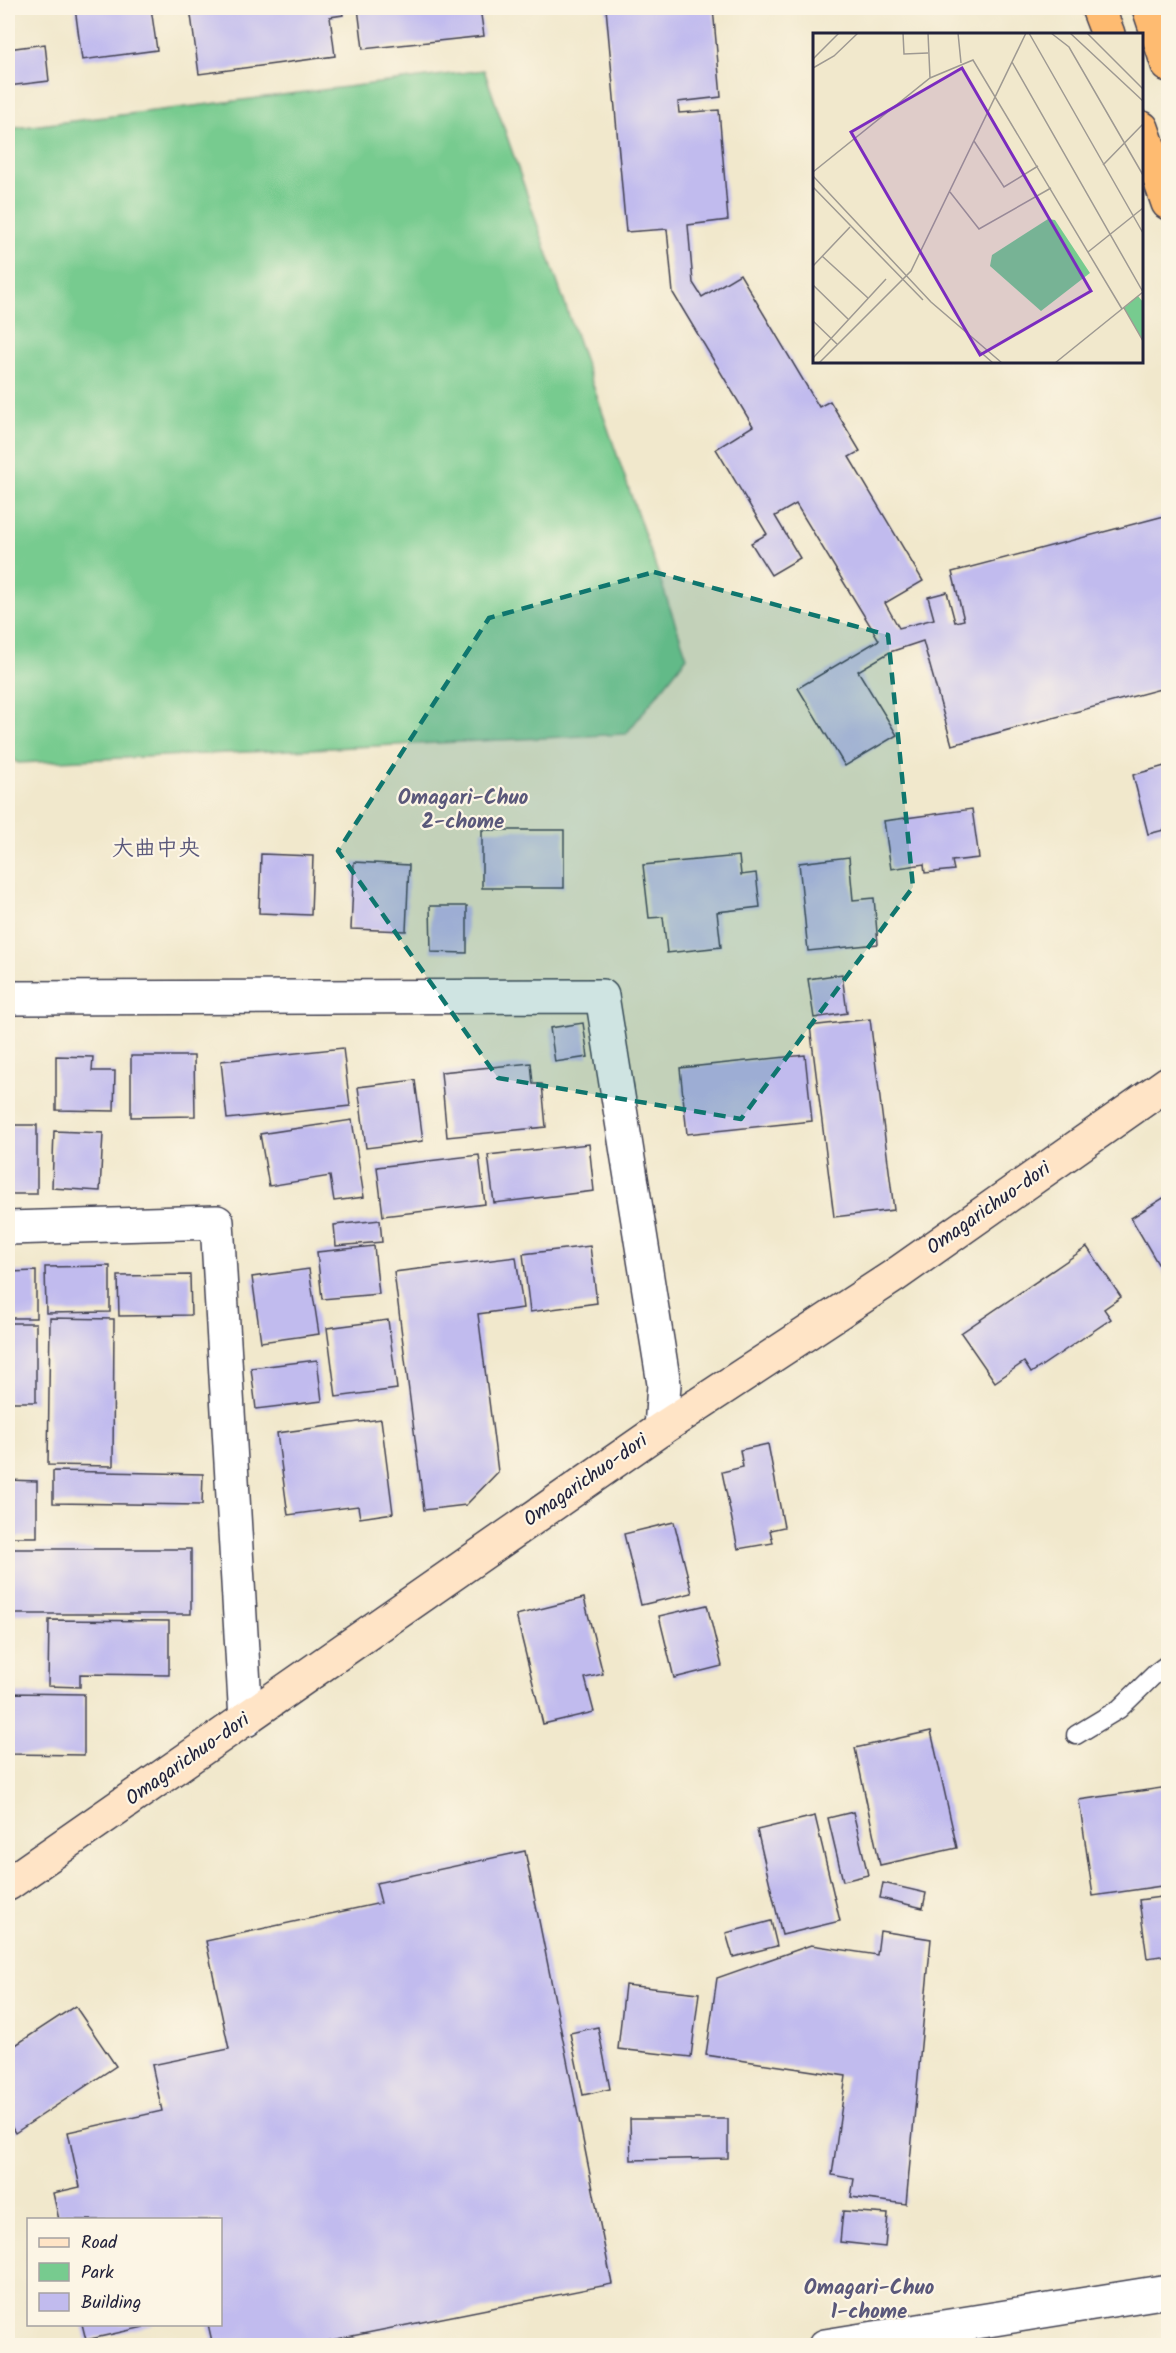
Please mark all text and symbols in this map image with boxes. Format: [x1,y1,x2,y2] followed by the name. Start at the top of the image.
[813,33,1143,363] inset map
[398,782,529,839] district label: Omagari-Chuo 2-chome
[112,832,200,867] district label: 大曲中央
[920,1153,1059,1264] street label: Omagarichuo-dori
[517,1425,656,1536] street label: Omagarichuo-dori
[119,1704,258,1815] street label: Omagarichuo-dori
[27,2218,222,2326] legend
[81,2229,118,2258] text: Road
[81,2259,114,2288] text: Park
[804,2272,935,2329] district label: Omagari-Chuo 1-chome
[81,2289,141,2318] text: Building

